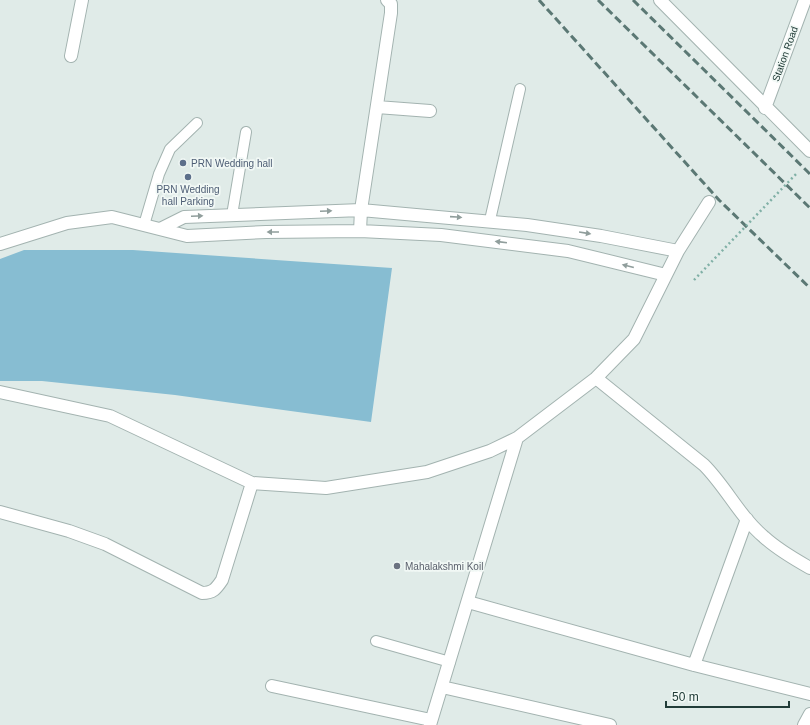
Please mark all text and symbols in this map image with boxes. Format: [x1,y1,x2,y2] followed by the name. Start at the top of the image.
[770,25,800,83] street label: Station Road
[178,158,188,168] marker: PRN Wedding hall
[191,158,273,169] place label: PRN Wedding hall
[183,172,193,182] marker: PRN Wedding hall Parking
[156,184,220,207] place label: PRN Wedding hall Parking
[320,208,333,214] one-way arrow
[191,213,203,220] one-way arrow
[450,214,462,221] one-way arrow
[266,229,279,235] one-way arrow
[579,231,591,237] one-way arrow
[494,239,507,245] one-way arrow
[622,262,634,268] one-way arrow
[392,561,402,571] marker: Mahalakshmi Koil
[405,561,483,572] place label: Mahalakshmi Koil
[666,683,789,709] scale bar
[672,690,699,704] text: 50 m

